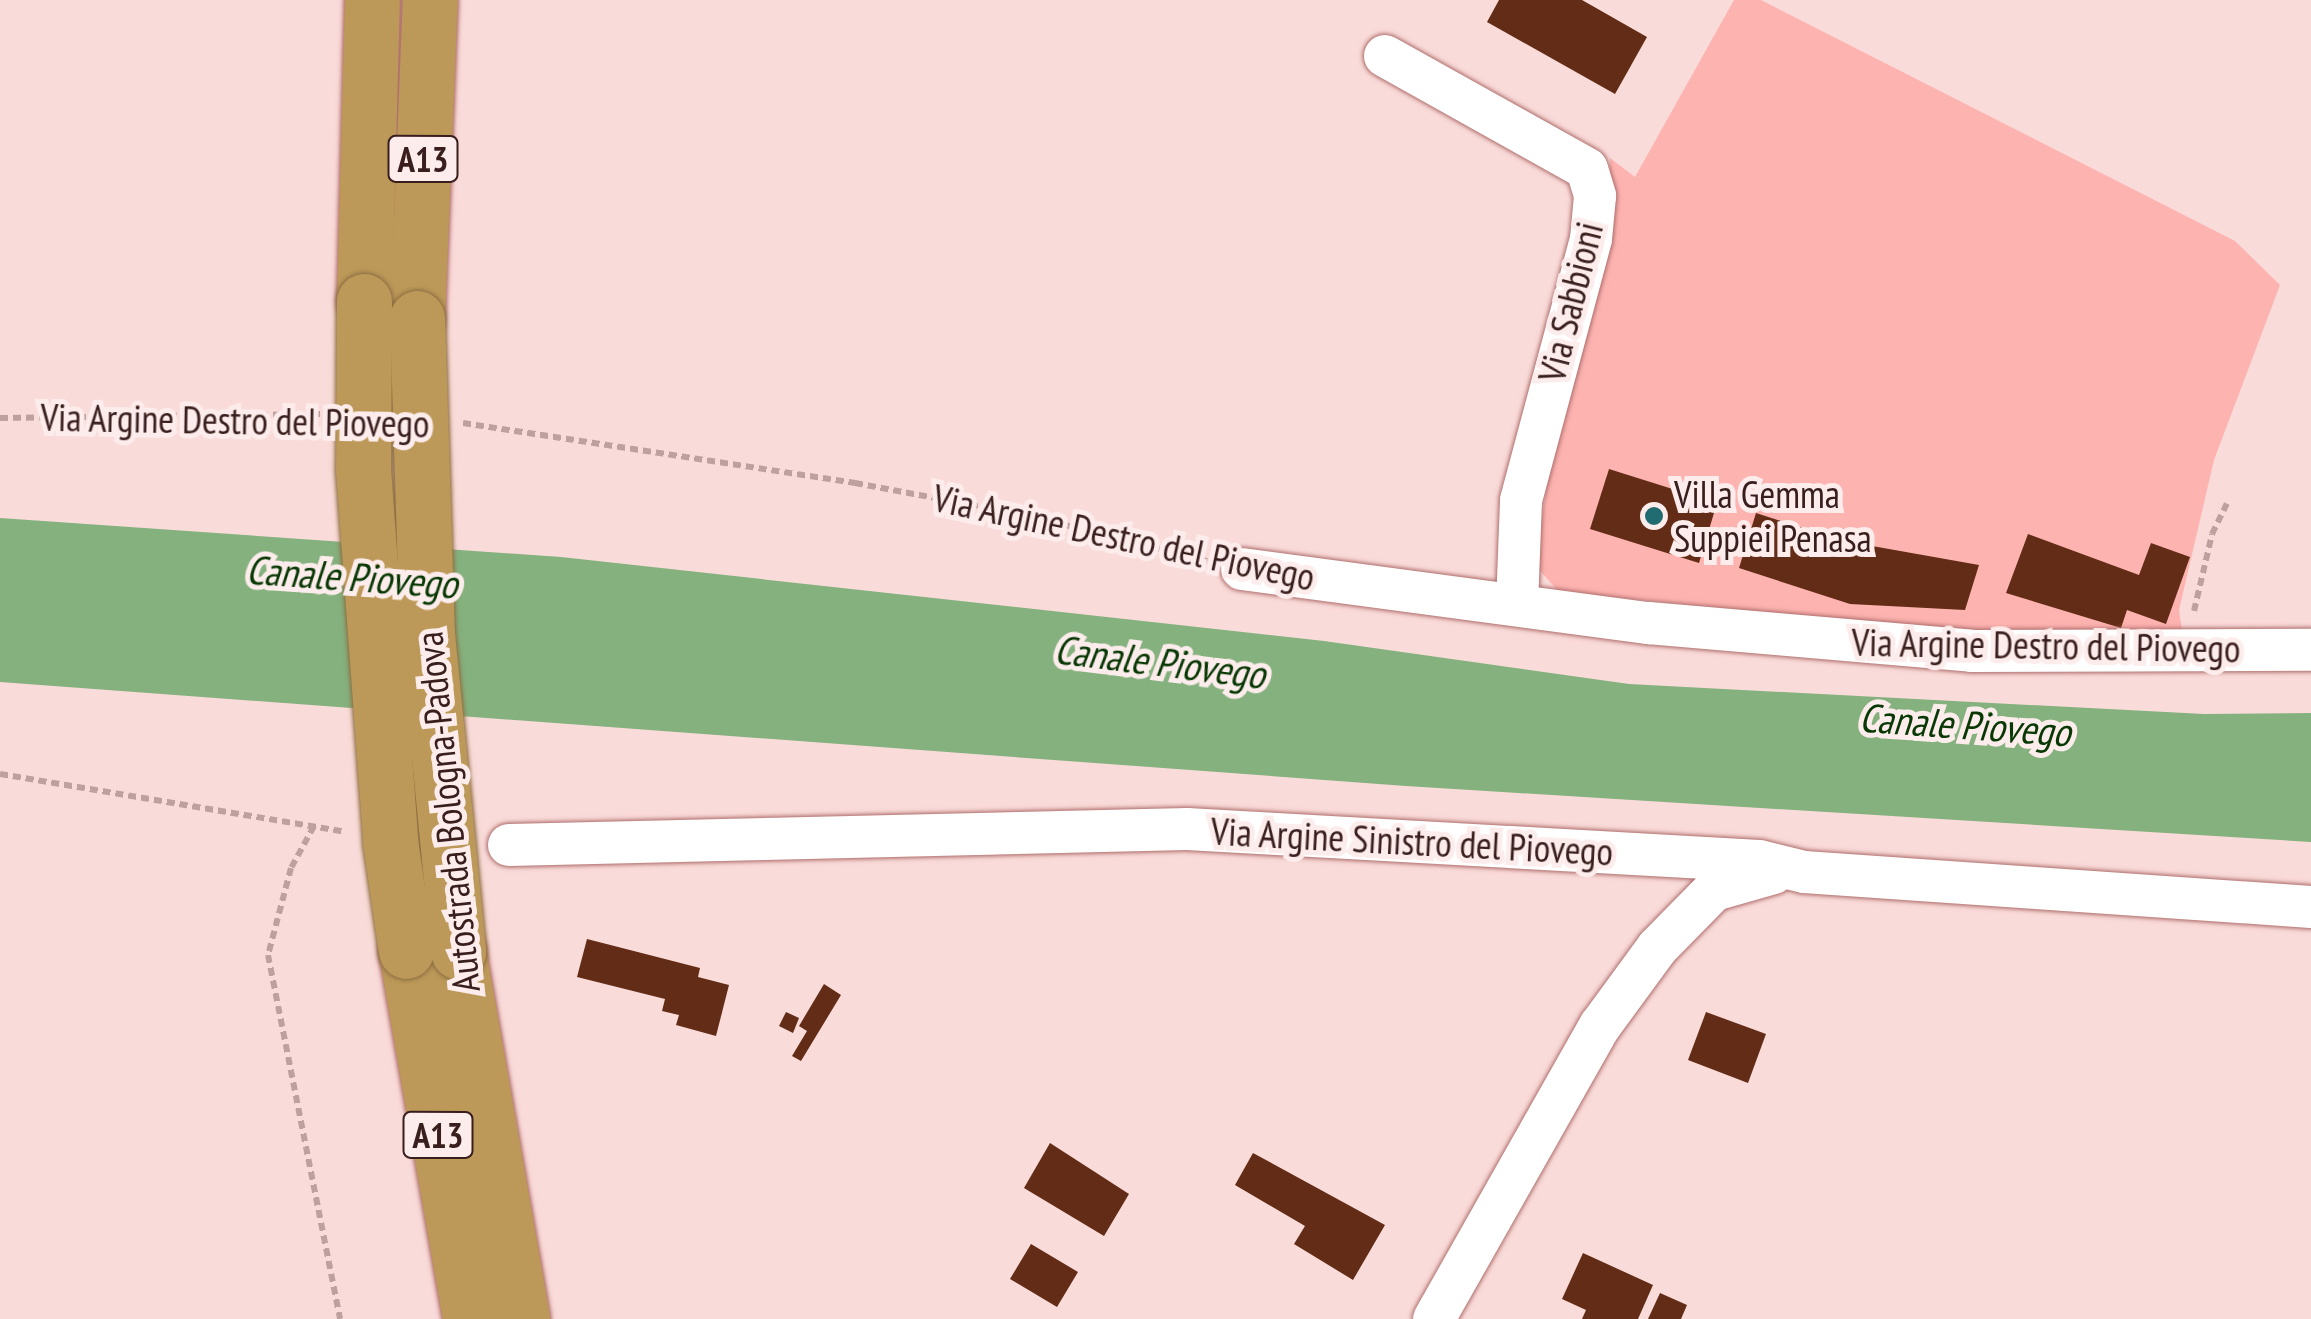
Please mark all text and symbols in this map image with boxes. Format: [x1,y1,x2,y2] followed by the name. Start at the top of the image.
[386,129,460,189] road number: A13
[1528,217,1612,387] street label: Via Sabbioni
[40,394,430,446] street label: Via Argine Destro del Piovego
[1674,471,1872,560] place label: Villa Gemma Suppiei Penasa
[929,474,1319,600] street label: Via Argine Destro del Piovego
[1643,505,1665,527] marker: Villa Gemma Suppiei Penasa
[245,545,459,607] water label: Canale Piovego
[1851,619,2241,671] street label: Via Argine Destro del Piovego
[1052,624,1268,698] water label: Canale Piovego
[405,629,489,995] street label: Autostrada Bologna-Padova
[1858,693,2072,755] water label: Canale Piovego
[1209,808,1615,874] street label: Via Argine Sinistro del Piovego
[400,1105,476,1165] road number: A13

